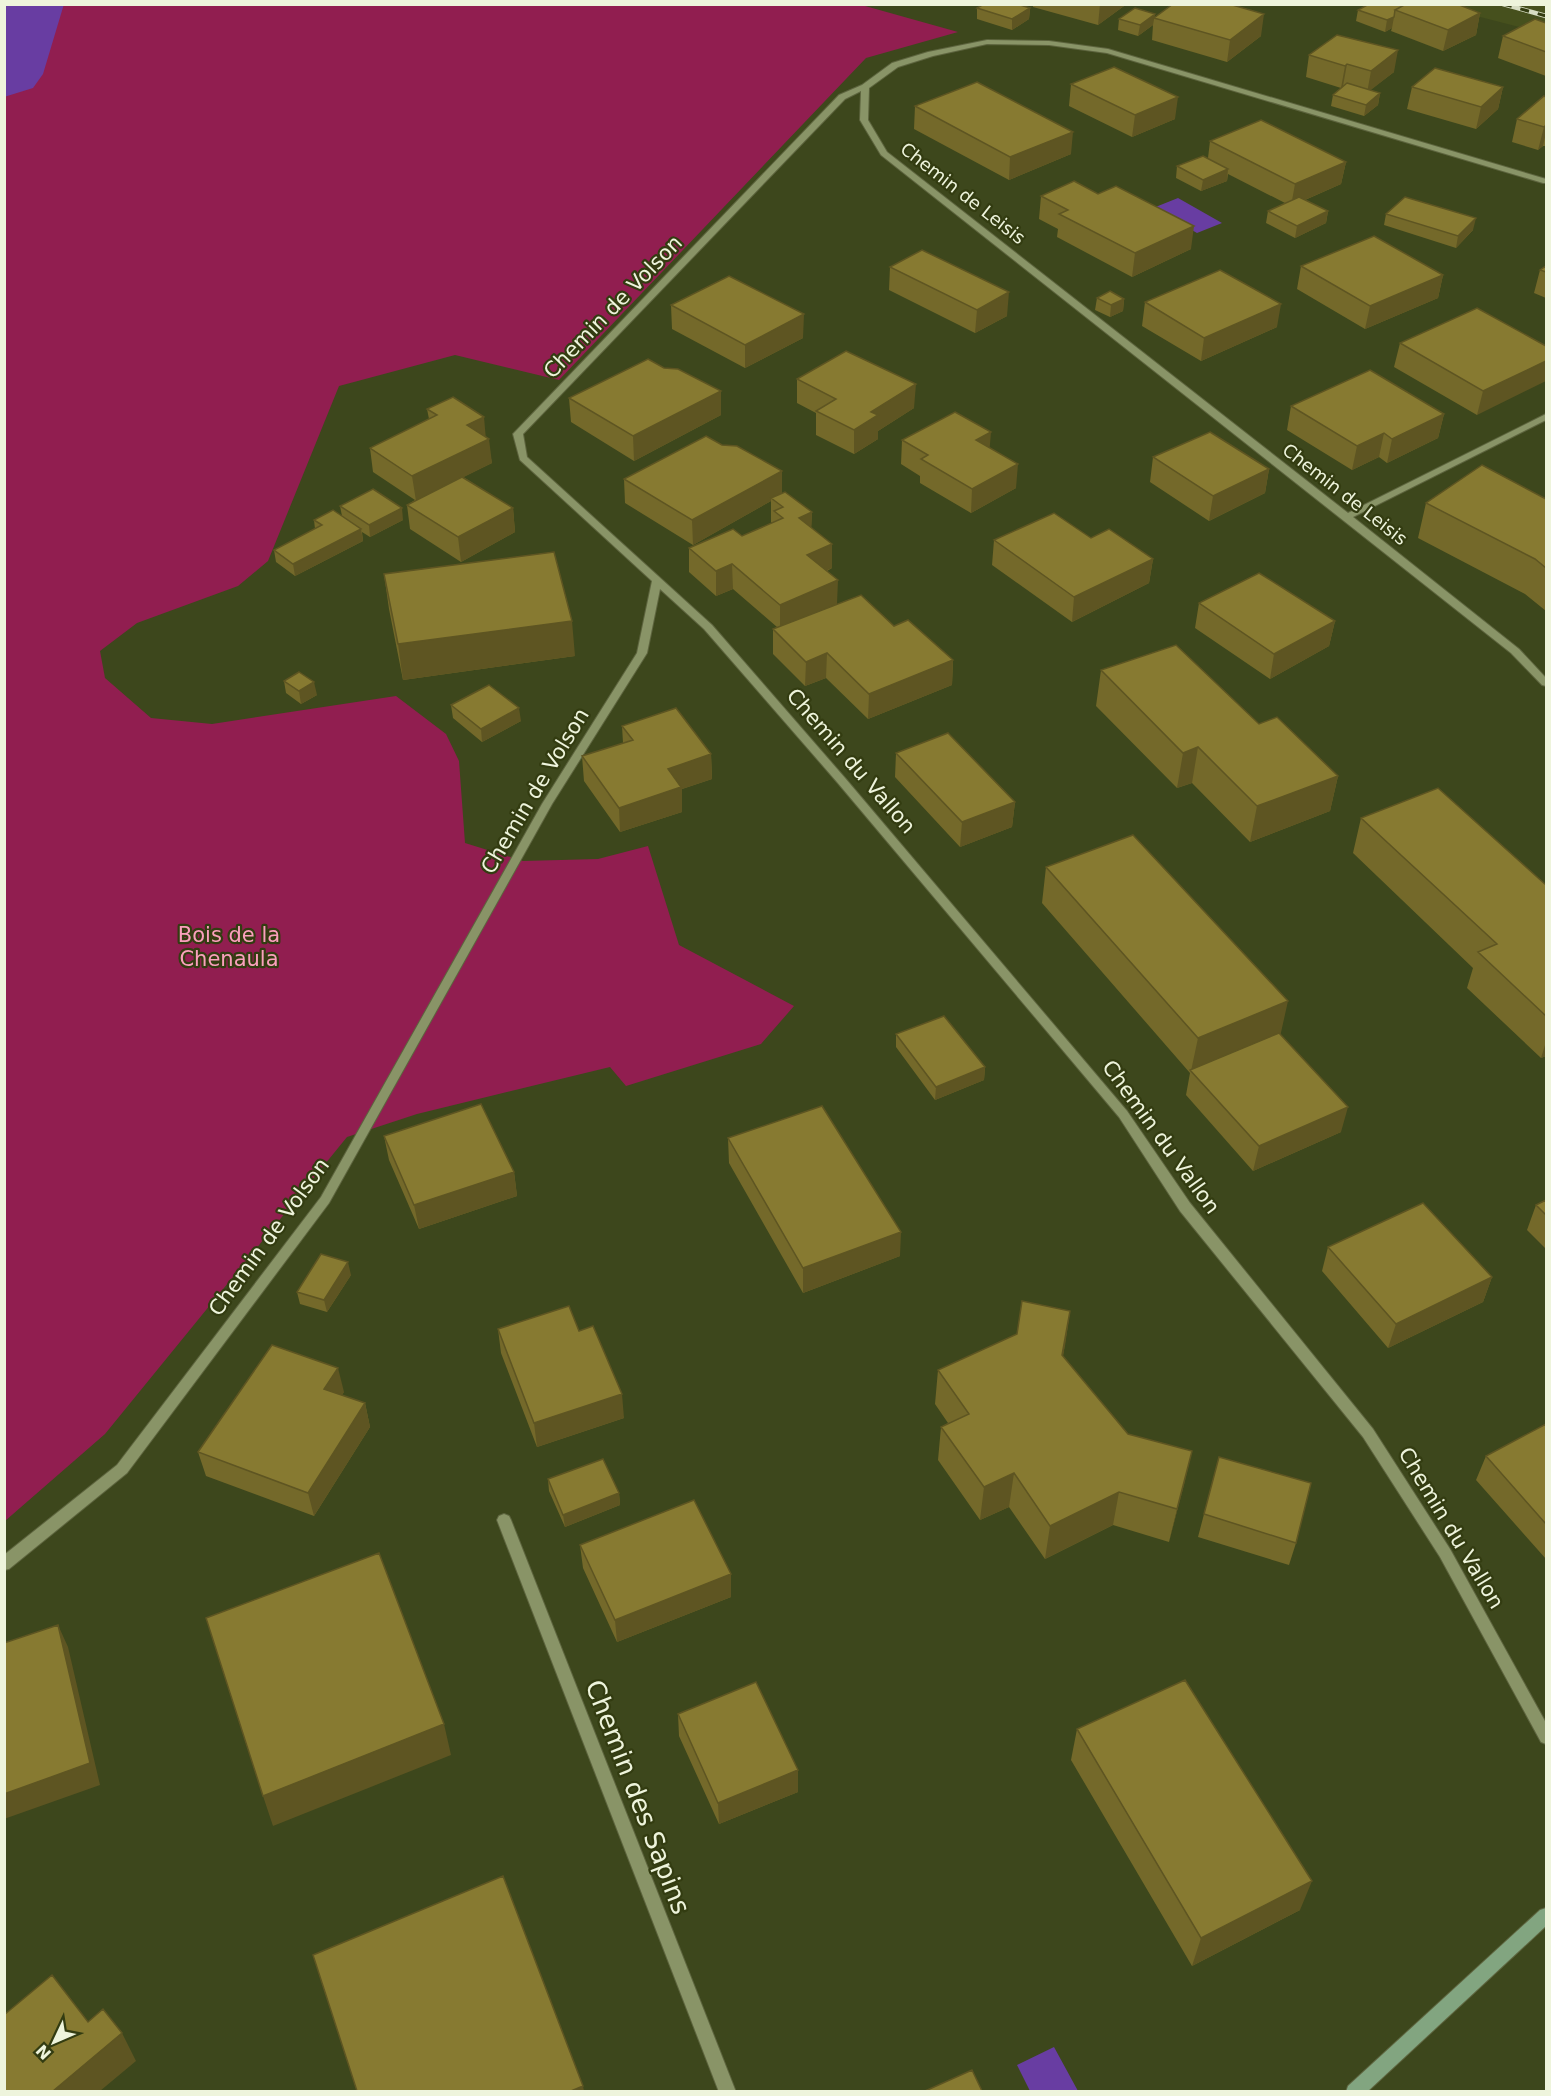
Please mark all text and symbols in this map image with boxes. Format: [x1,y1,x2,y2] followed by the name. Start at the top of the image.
[896,138,1030,248] street label: Chemin de Leisis
[539,231,687,383] street label: Chemin de Volson
[1278,439,1412,549] street label: Chemin de Leisis
[782,684,920,838] street label: Chemin du Vallon
[476,704,594,878] street label: Chemin de Volson
[178,923,280,971] park label: Bois de la Chenaula
[1097,1056,1225,1218] street label: Chemin du Vallon
[204,1154,334,1320] street label: Chemin de Volson
[1393,1443,1509,1613] street label: Chemin du Vallon
[579,1676,697,1918] street label: Chemin des Sapins
[24,2012,84,2072] north arrow
[32,2041,55,2063] text: N

